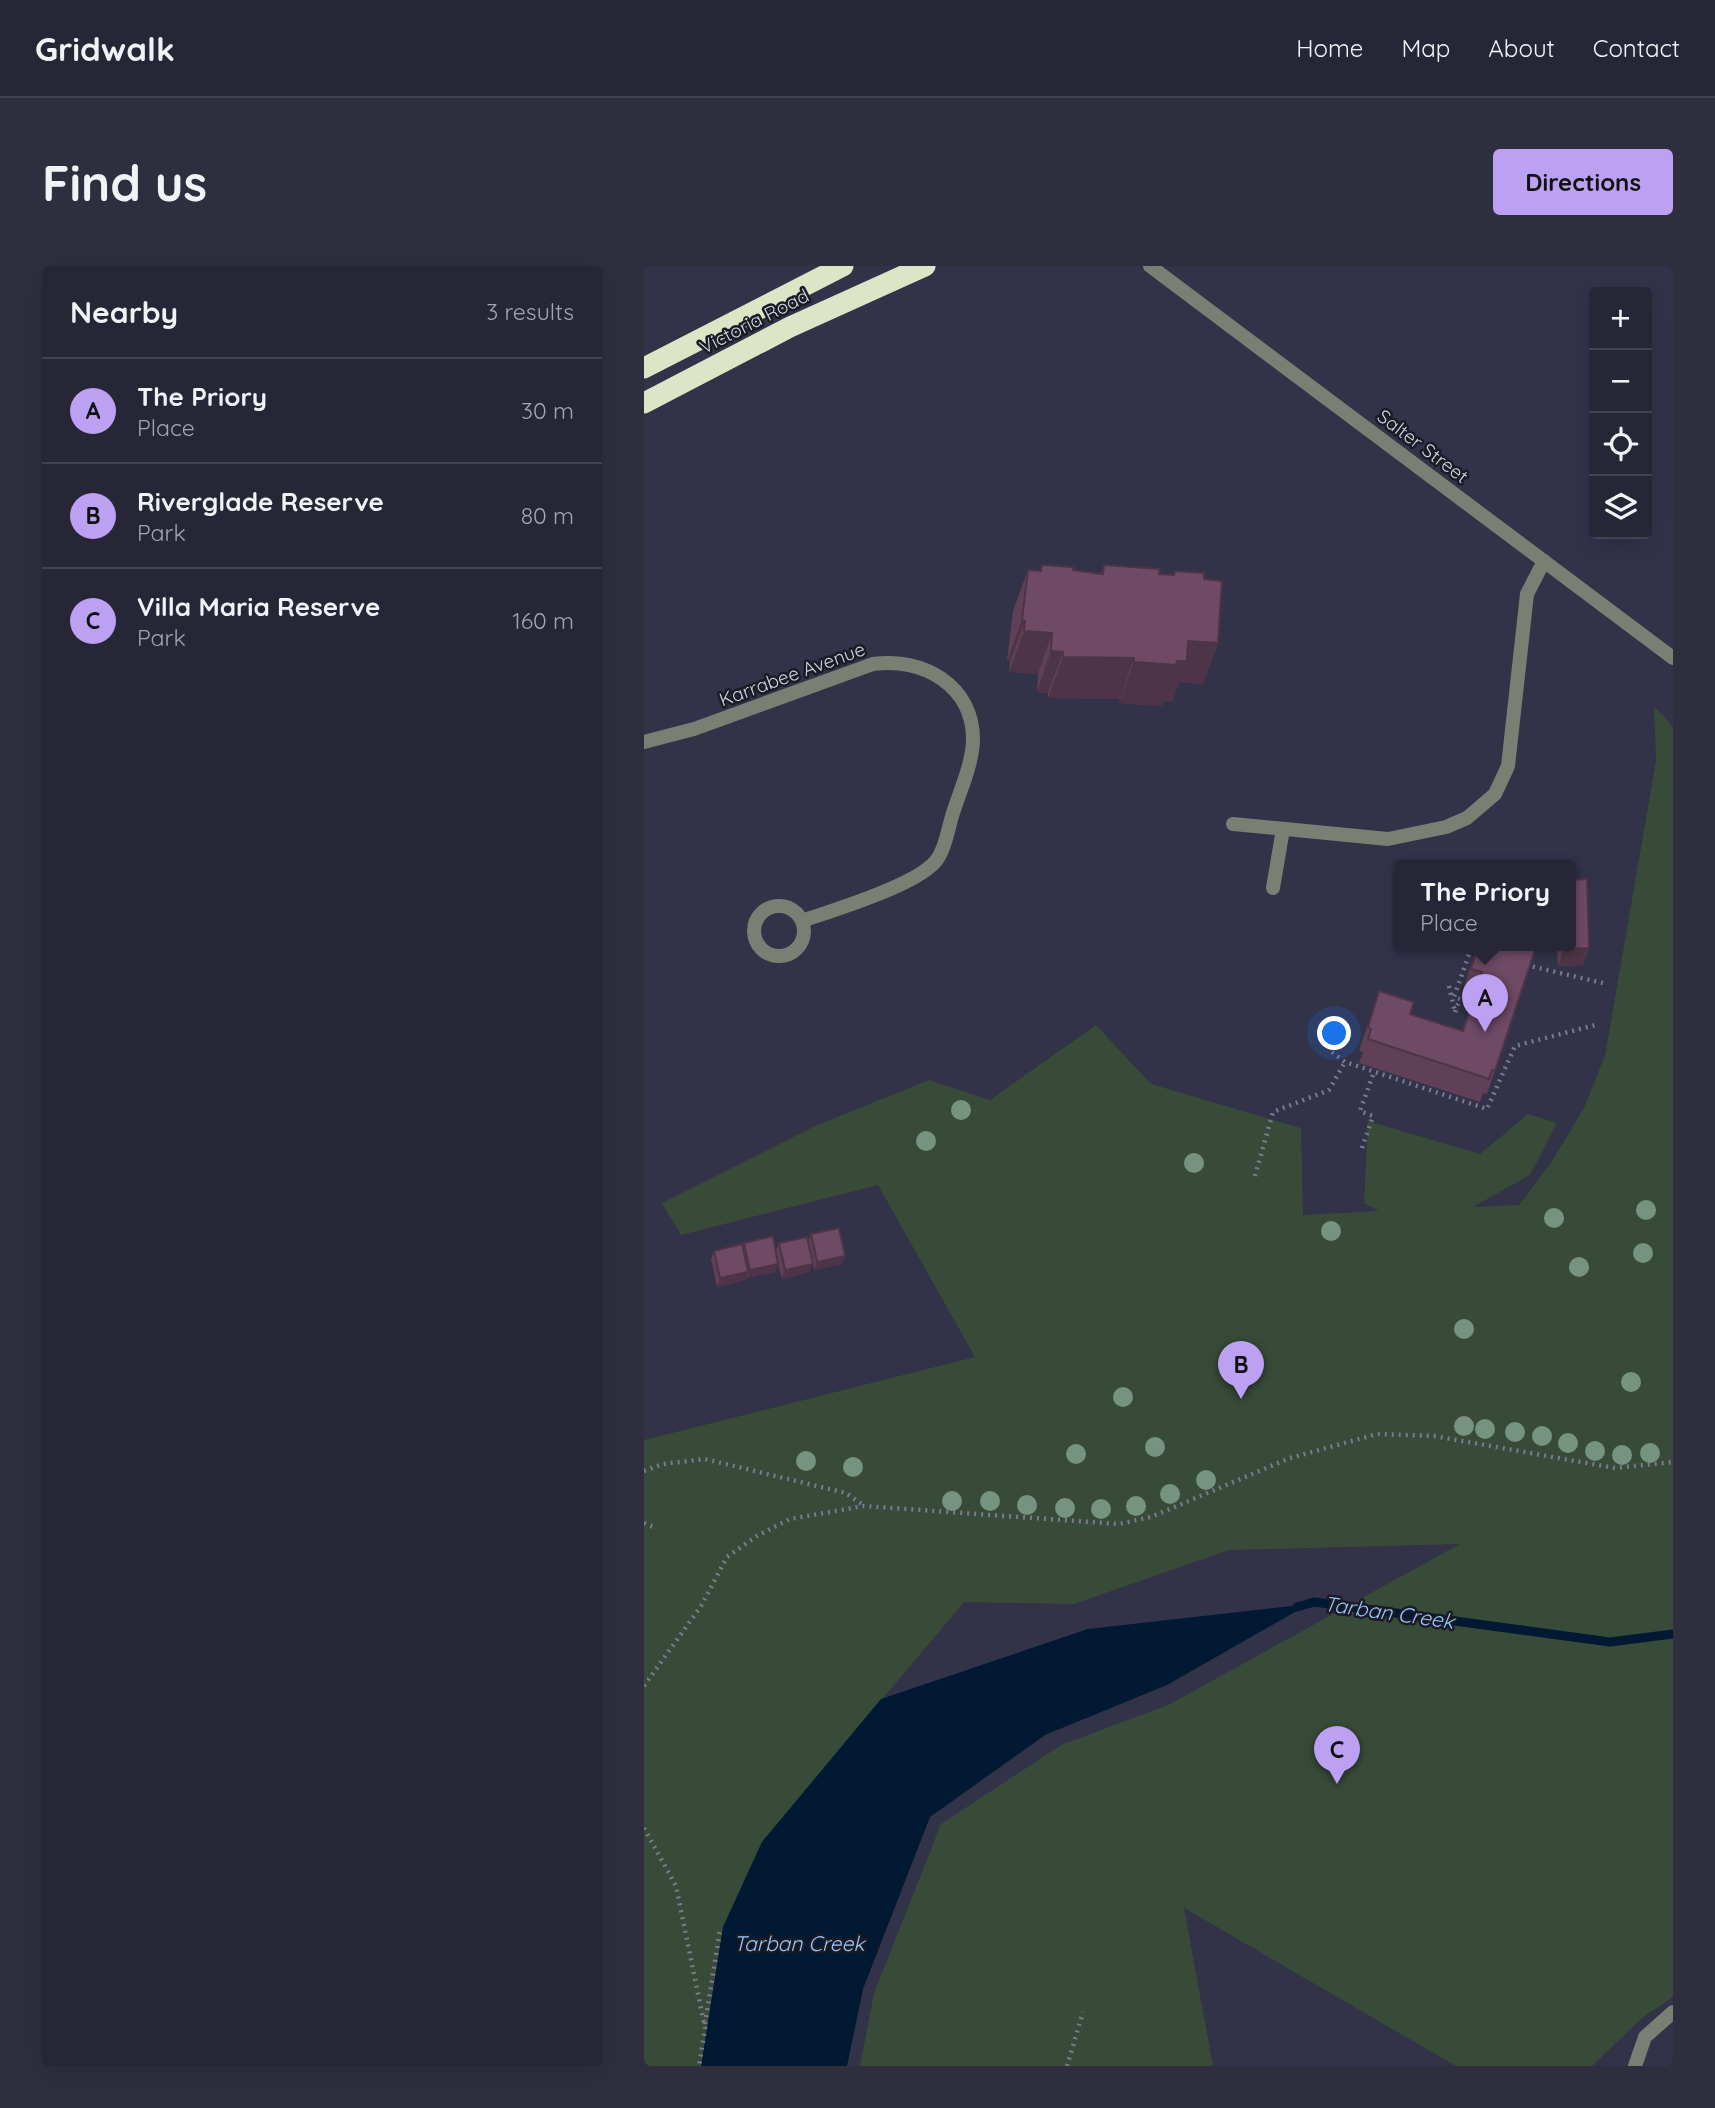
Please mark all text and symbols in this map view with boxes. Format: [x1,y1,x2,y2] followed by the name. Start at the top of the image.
[35,28,175,69] text: Gridwalk
[1296,33,1363,63] text: Home
[1401,33,1450,63] text: Map
[1488,33,1555,63] text: About
[1593,33,1680,63] text: Contact
[1493,149,1673,215] button: Directions
[42,152,207,213] text: Find us
[695,283,813,359] street label: Victoria Road
[1589,287,1652,539] map controls
[1589,287,1652,350] button: +
[70,293,178,331] text: Nearby
[486,297,574,326] text: 3 results
[1589,350,1652,413] button: −
[137,380,267,413] text: The Priory
[86,396,100,425] text: A
[521,396,574,425] text: 30 m
[1373,404,1473,488] street label: Salter Street
[137,413,195,442] text: Place
[1589,413,1652,476] button: locate
[1589,476,1652,539] button: layers
[137,485,384,518] text: Riverglade Reserve
[85,501,101,530] text: B
[521,501,574,530] text: 80 m
[137,518,186,547] text: Park
[137,590,380,623] text: Villa Maria Reserve
[86,606,100,635] text: C
[512,606,574,635] text: 160 m
[137,623,186,652] text: Park
[716,636,868,712] street label: Karrabee Avenue
[1394,860,1576,951] popup
[1420,875,1550,908] text: The Priory
[1420,908,1478,937] text: Place
[1462,974,1508,1032] pin: A
[1317,1016,1351,1050] your location
[1218,1341,1264,1399] pin: B
[1322,1590,1457,1634] water label: Tarban Creek
[1314,1726,1360,1784] pin: C
[733,1930,866,1956] water label: Tarban Creek

